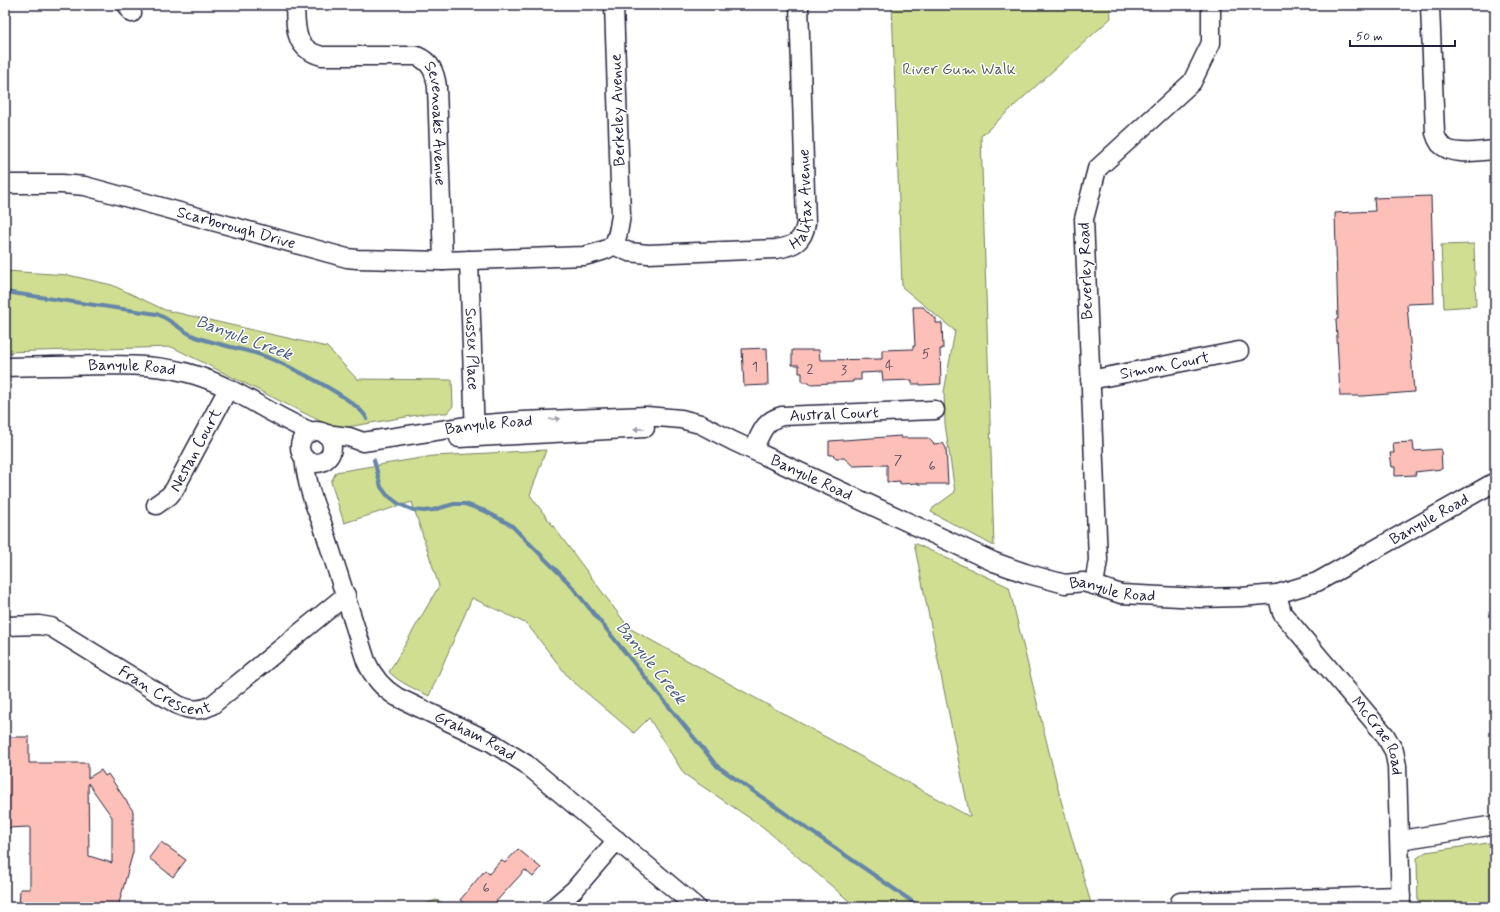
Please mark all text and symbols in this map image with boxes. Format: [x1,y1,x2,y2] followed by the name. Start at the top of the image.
[1350,22,1455,48] scale bar
[1356,29,1383,45] text: 50 m
[606,53,630,167] street label: Berkeley Avenue
[419,57,451,186] street label: Sevenoaks Avenue
[902,59,1016,80] park label: River Gum Walk
[785,149,817,255] street label: Halifax Avenue
[174,201,298,254] street label: Scarborough Drive
[1074,222,1098,320] street label: Beverley Road
[460,307,484,390] street label: Sussex Place
[193,310,296,366] water label: Banyule Creek
[922,345,930,363] house number: 5
[1118,346,1212,384] street label: Simon Court
[88,354,177,380] street label: Banyule Road
[885,357,893,375] house number: 4
[752,358,758,376] house number: 1
[807,360,814,378] house number: 2
[841,361,847,379] house number: 3
[789,402,879,426] street label: Austral Court
[164,404,227,495] street label: Nestan Court
[443,410,533,440] street label: Banyule Road
[549,416,562,422] one-way arrow
[633,425,645,432] one-way arrow
[767,449,856,505] street label: Banyule Road
[894,451,903,469] house number: 7
[928,457,936,475] house number: 6
[1386,488,1472,550] street label: Banyule Road
[1068,571,1156,606] street label: Banyule Road
[611,617,692,710] water label: Banyule Creek
[115,660,215,720] street label: Fran Crescent
[1346,692,1408,775] street label: McCrae Road
[431,706,520,766] street label: Graham Road
[482,879,490,897] house number: 6

